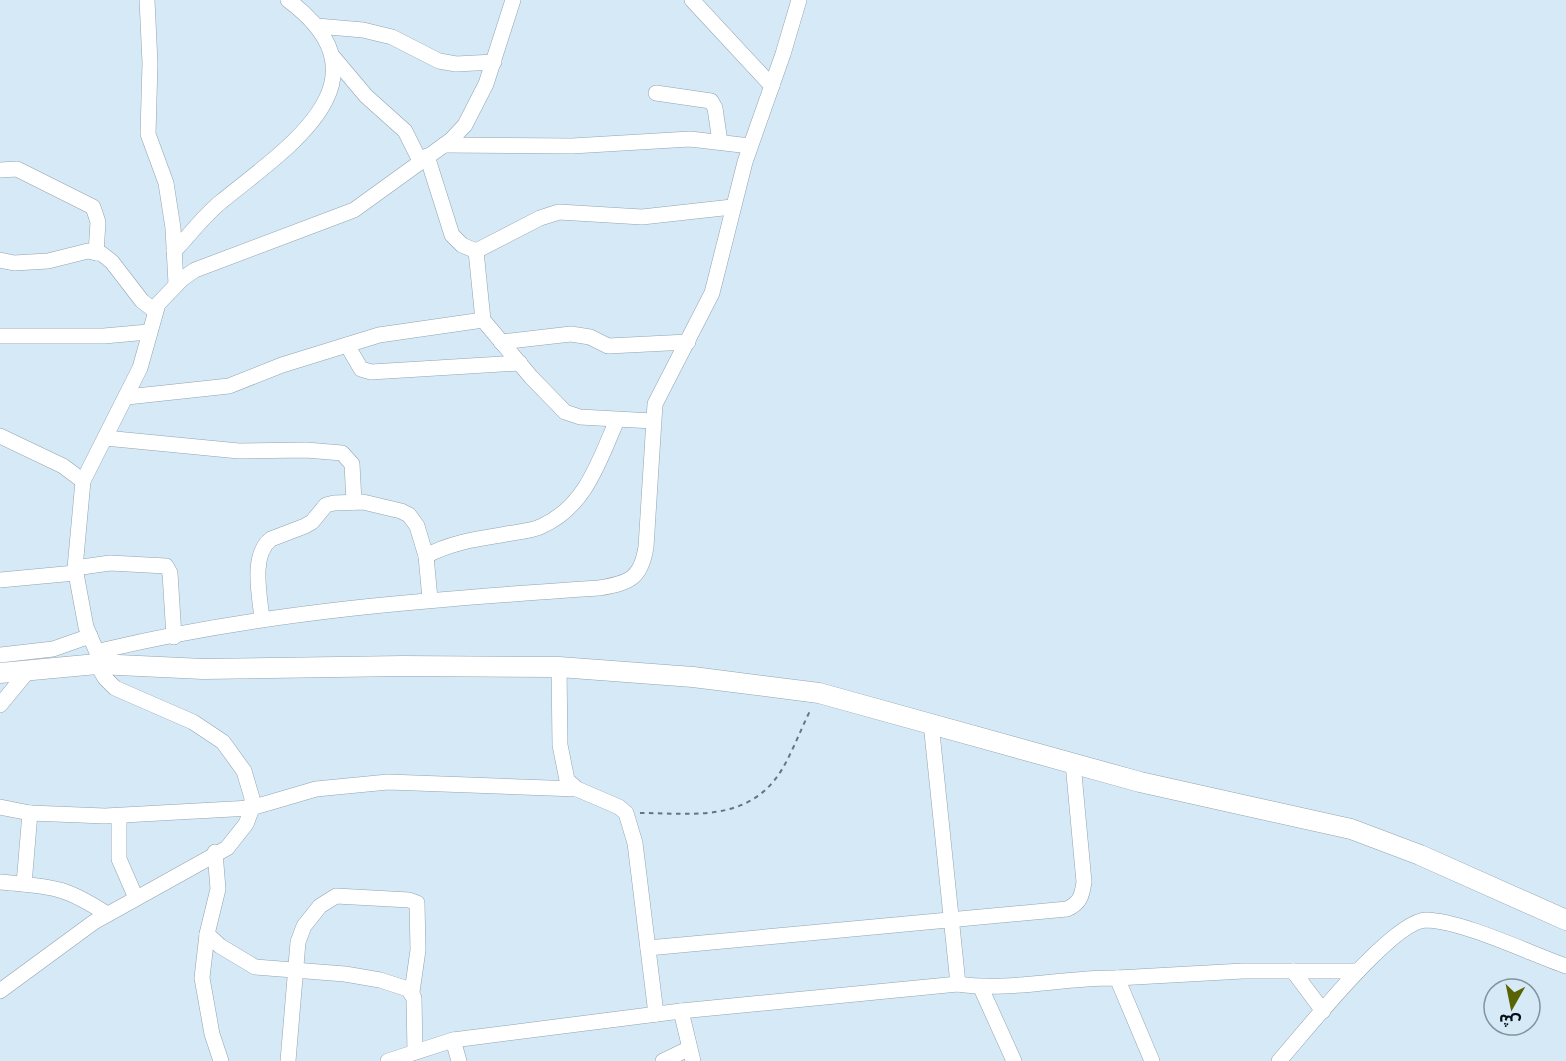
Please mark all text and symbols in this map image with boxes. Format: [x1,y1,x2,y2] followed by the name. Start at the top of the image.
[1482,977,1542,1037] north arrow
[1497,1010,1522,1032] text: ش

